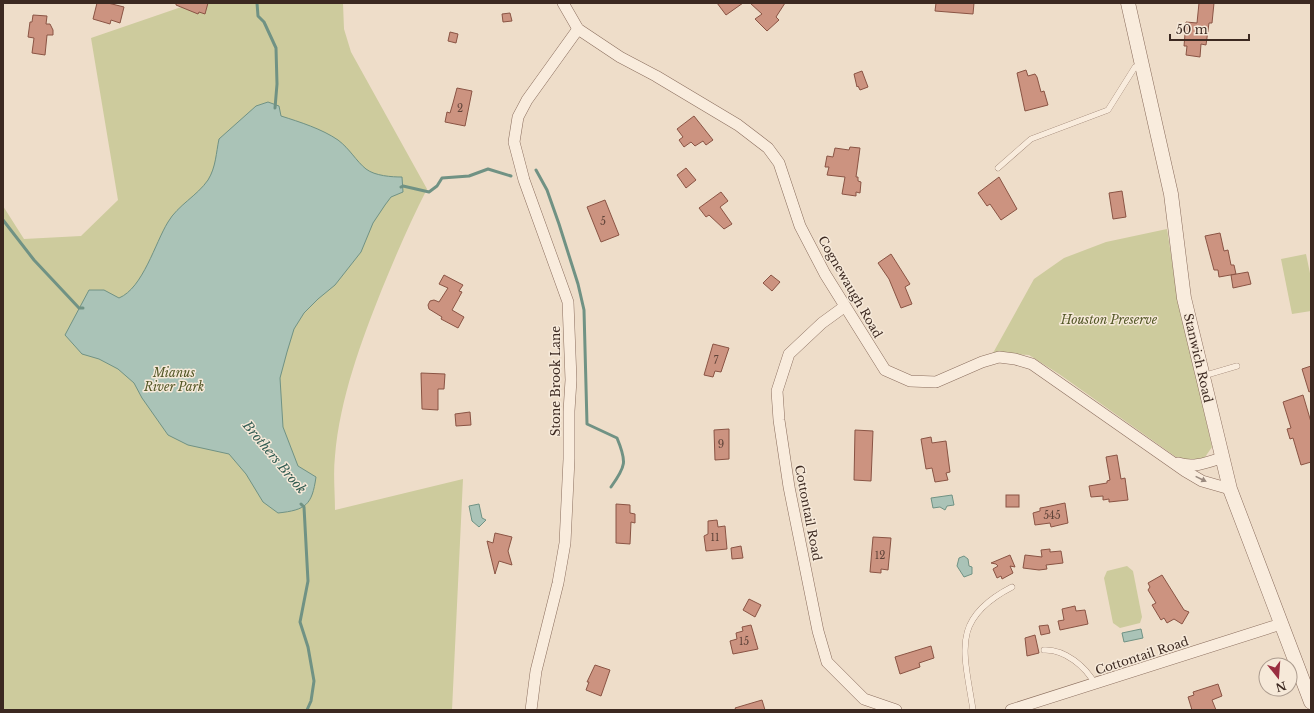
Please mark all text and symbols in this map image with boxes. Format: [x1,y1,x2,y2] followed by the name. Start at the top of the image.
[1170,16,1249,42] scale bar
[1176,22,1208,37] text: 50 m
[457,102,463,115] house number: 2
[600,215,606,228] house number: 5
[815,233,886,340] street label: Cognewaugh Road
[1060,312,1158,327] park label: Houston Preserve
[1181,312,1216,404] street label: Stanwich Road
[548,326,563,436] street label: Stone Brook Lane
[713,354,719,367] house number: 7
[143,365,204,394] park label: Mianus River Park
[239,417,310,497] water label: Brothers Brook
[718,438,724,451] house number: 9
[792,464,825,562] street label: Cottontail Road
[1195,476,1207,482] one-way arrow
[1043,509,1061,522] house number: 545
[711,531,719,544] house number: 11
[875,549,885,562] house number: 12
[1093,633,1190,678] street label: Cottontail Road
[739,635,749,648] house number: 15
[1258,657,1298,697] north arrow
[1273,678,1288,695] text: N

